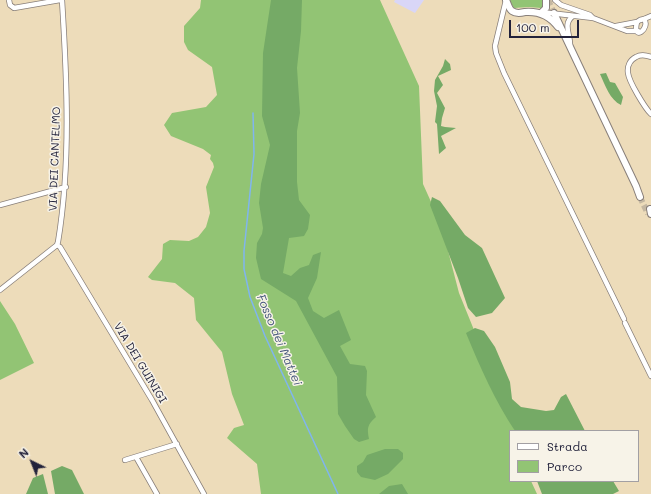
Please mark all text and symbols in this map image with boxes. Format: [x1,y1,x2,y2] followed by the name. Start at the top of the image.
[511,12,581,38] scale bar
[516,19,550,35] text: 100 m
[47,107,63,211] street label: VIA DEI CANTELMO
[253,292,305,388] water label: Fosso dei Mattei
[111,320,169,406] street label: VIA DEI GUINIGI
[509,430,639,482] legend
[547,438,588,454] text: Strada
[12,442,52,482] north arrow
[15,445,32,461] text: N
[547,458,582,474] text: Parco

